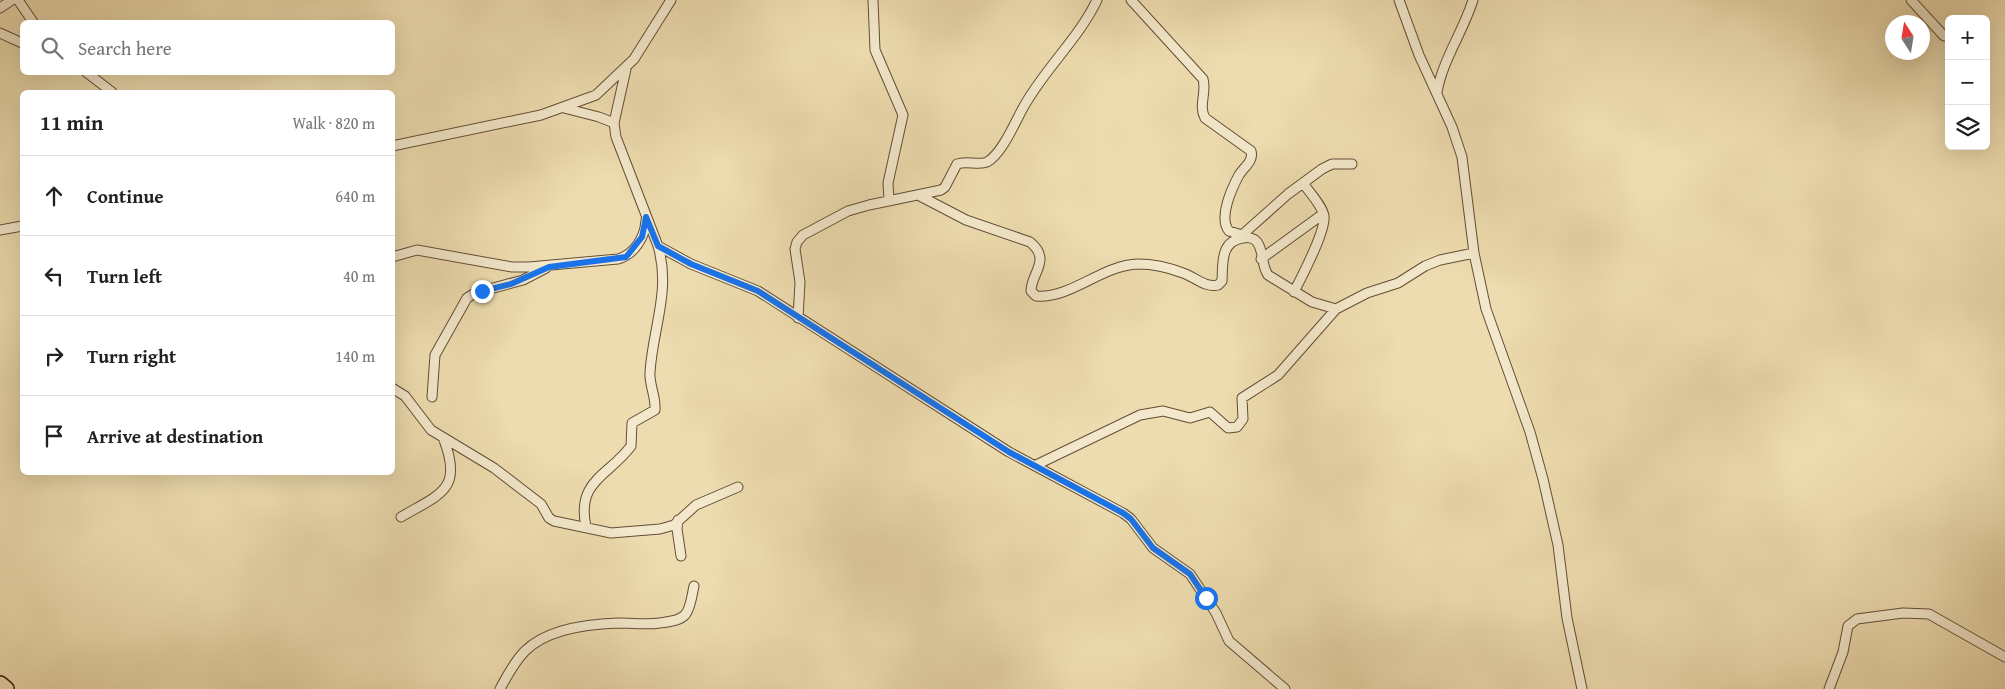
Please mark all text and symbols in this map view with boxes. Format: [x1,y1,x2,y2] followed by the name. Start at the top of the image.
[1885,15,1930,60] north arrow
[1945,15,1990,150] map controls
[1945,15,1990,60] button: +
[20,20,395,75] search box
[38,34,66,62] icon: search
[78,34,172,62] text: Search here
[1945,60,1990,105] button: −
[1945,105,1990,150] button: layers
[40,107,103,138] text: 11 min
[292,111,375,135] text: Walk · 820 m
[40,182,68,210] icon: ahead
[87,182,164,210] text: Continue
[335,184,375,208] text: 640 m
[40,262,68,290] icon: left
[87,262,162,290] text: Turn left
[343,264,375,288] text: 40 m
[471,280,494,303] route end
[40,342,68,370] icon: right
[87,342,176,370] text: Turn right
[335,344,375,368] text: 140 m
[40,422,68,450] icon: arrive
[87,422,263,450] text: Arrive at destination
[1195,587,1218,610] route start

